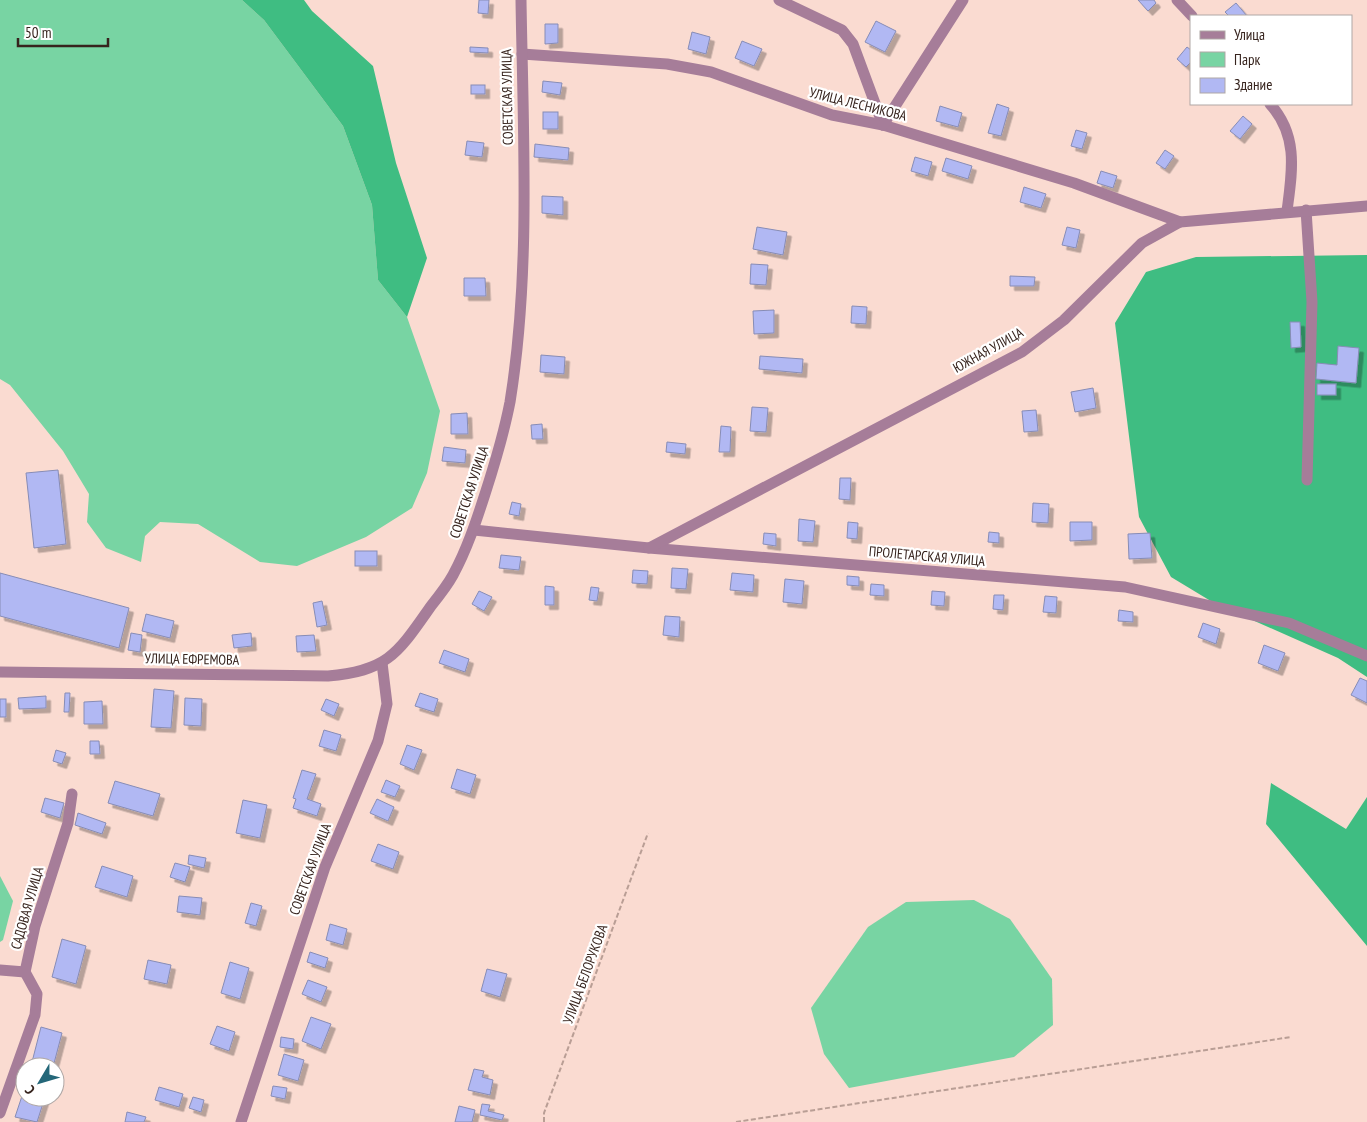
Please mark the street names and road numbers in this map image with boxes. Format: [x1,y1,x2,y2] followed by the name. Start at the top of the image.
[497,48,517,145] street label: СОВЕТСКАЯ УЛИЦА
[807,83,909,125] street label: УЛИЦА ЛЕСНИКОВА
[950,323,1027,377] street label: ЮЖНАЯ УЛИЦА
[446,443,493,541] street label: СОВЕТСКАЯ УЛИЦА
[868,542,986,570] street label: ПРОЛЕТАРСКАЯ УЛИЦА
[145,649,240,669] street label: УЛИЦА ЕФРЕМОВА
[285,820,335,917] street label: СОВЕТСКАЯ УЛИЦА
[7,864,47,951] street label: САДОВАЯ УЛИЦА
[559,921,611,1026] street label: УЛИЦА БЕЛОРУКОВА

